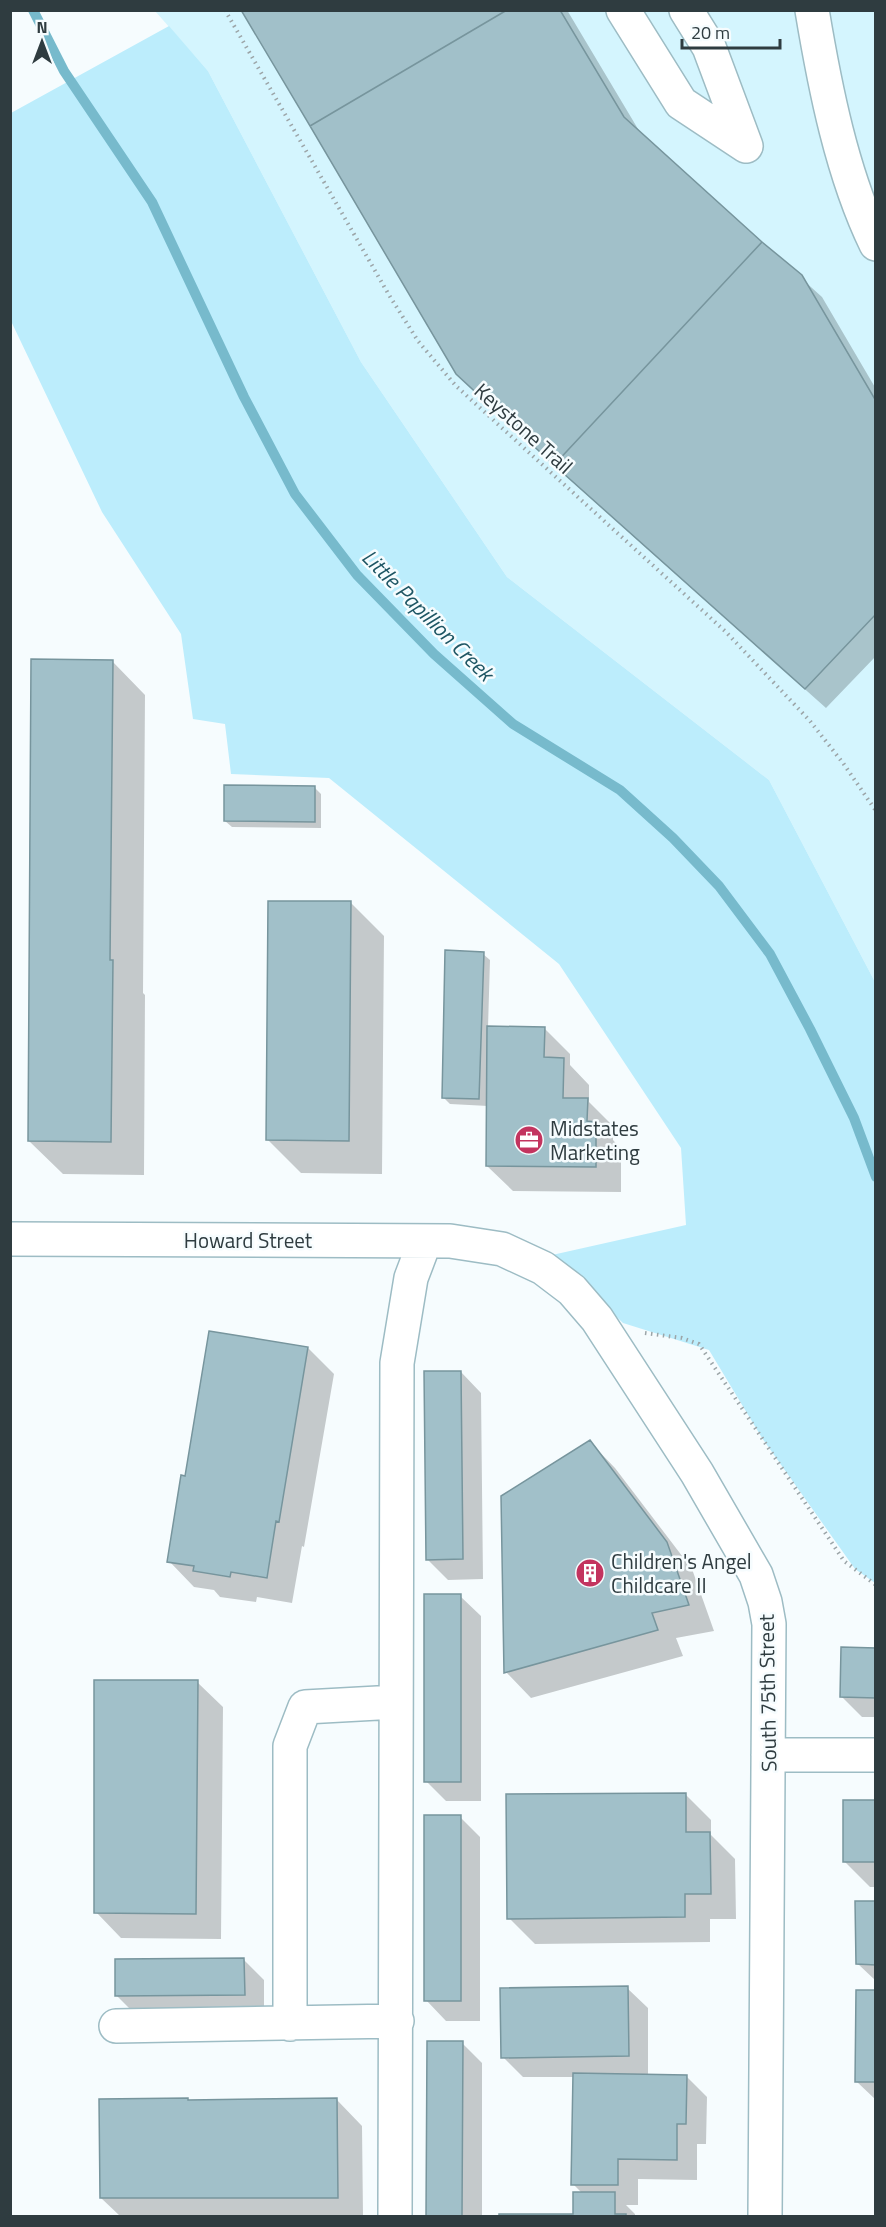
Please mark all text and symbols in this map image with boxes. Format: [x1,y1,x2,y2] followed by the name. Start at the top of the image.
[12,12,72,72] north arrow
[682,12,780,50] scale bar
[36,15,48,39] text: N
[691,19,730,46] text: 20 m
[467,375,581,481] street label: Keystone Trail
[354,541,503,690] water label: Little Papillion Creek
[550,1112,640,1168] place label: Midstates Marketing
[513,1124,545,1156] office icon: Midstates Marketing
[184,1224,313,1256] street label: Howard Street
[611,1545,752,1601] place label: Children's Angel Childcare II
[574,1557,606,1589] building icon: Children's Angel Childcare II
[750,1613,784,1772] street label: South 75th Street

